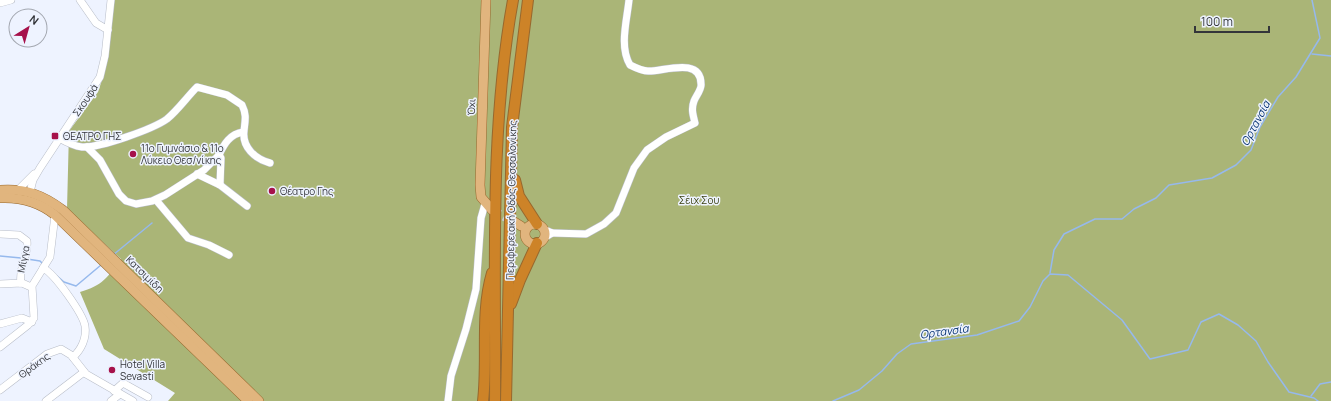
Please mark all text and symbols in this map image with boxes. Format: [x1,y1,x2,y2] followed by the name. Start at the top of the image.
[8,8,48,48] north arrow
[1195,8,1269,34] scale bar
[27,11,42,28] text: N
[1201,13,1233,30] text: 100 m
[69,81,101,119] street label: Σκουφά
[1237,97,1274,148] water label: Ορτανσία
[464,98,478,116] street label: Όχι
[503,120,519,280] street label: Περιφερειακή Οδός Θεσσαλονίκης
[63,129,122,143] place label: ΘΕΑΤΡΟ ΓΗΣ
[50,131,60,141] marker: ΘΕΑΤΡΟ ΓΗΣ
[141,141,224,167] place label: 11ο Γυμνάσιο & 11ο Λύκειο Θεσ/νίκης
[128,149,138,159] marker: 11ο Γυμνάσιο & 11ο Λύκειο Θεσ/νίκης
[280,184,334,198] place label: Θέατρο Γης
[267,186,277,196] marker: Θέατρο Γης
[679,193,719,207] park label: Σέιχ Σου
[14,244,32,274] street label: Μίγγα
[123,253,167,296] street label: Κατσιμίδη
[919,320,971,342] water label: Ορτανσία
[15,349,53,381] street label: Θράκης
[120,357,165,383] place label: Hotel Villa Sevasti
[107,365,117,375] marker: Hotel Villa Sevasti

